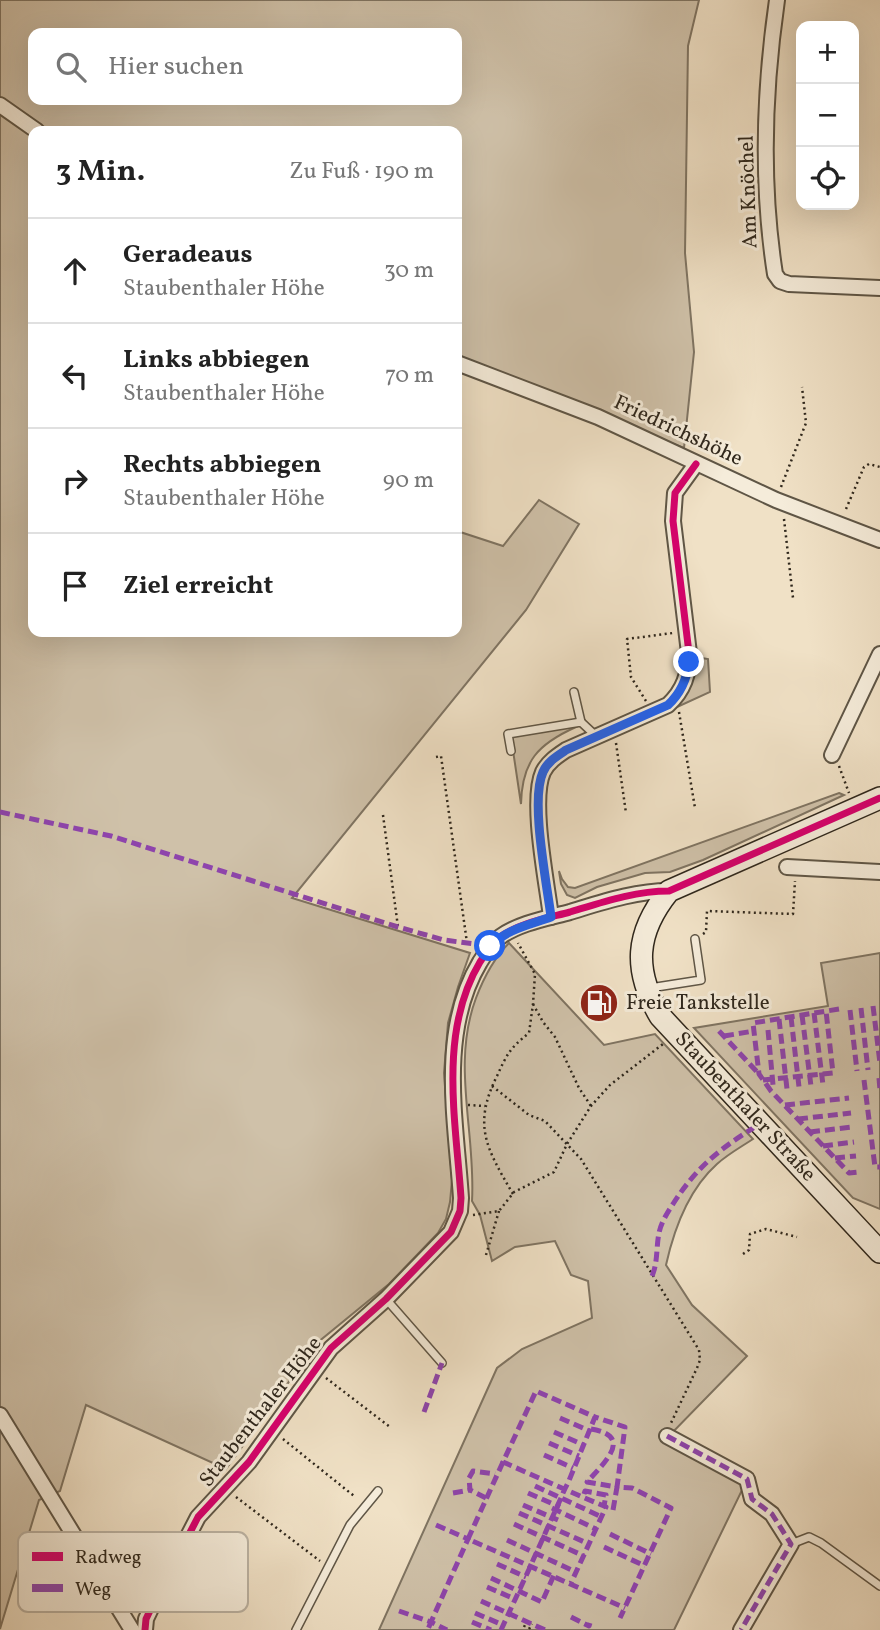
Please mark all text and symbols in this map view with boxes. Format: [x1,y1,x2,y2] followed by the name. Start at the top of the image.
[796,21,859,210] map controls
[796,21,859,84] button: +
[28,28,462,105] search box
[52,48,90,86] icon: search
[108,49,244,85] text: Hier suchen
[796,84,859,147] button: −
[733,135,765,249] street label: Am Knöchel
[796,147,859,210] button: locate
[56,151,145,193] text: 3 Min.
[289,156,434,188] text: Zu Fuß · 190 m
[123,237,252,273] text: Geradeaus
[56,252,94,290] icon: ahead
[384,255,434,287] text: 30 m
[123,273,325,305] text: Staubenthaler Höhe
[123,342,310,378] text: Links abbiegen
[56,357,94,395] icon: left
[385,360,434,392] text: 70 m
[123,378,325,410] text: Staubenthaler Höhe
[609,388,747,474] street label: Friedrichshöhe
[123,447,321,483] text: Rechts abbiegen
[56,462,94,500] icon: right
[383,465,434,497] text: 90 m
[123,483,325,515] text: Staubenthaler Höhe
[56,567,94,605] icon: arrive
[123,568,273,604] text: Ziel erreicht
[673,646,704,677] route end
[474,930,505,961] route start
[578,982,620,1024] fuel station icon: Freie Tankstelle
[626,989,770,1018] place label: Freie Tankstelle
[668,1026,822,1188] street label: Staubenthaler Straße
[193,1331,329,1493] street label: Staubenthaler Höhe
[18,1532,248,1612] legend
[75,1545,141,1571] text: Radweg
[75,1577,111,1603] text: Weg

